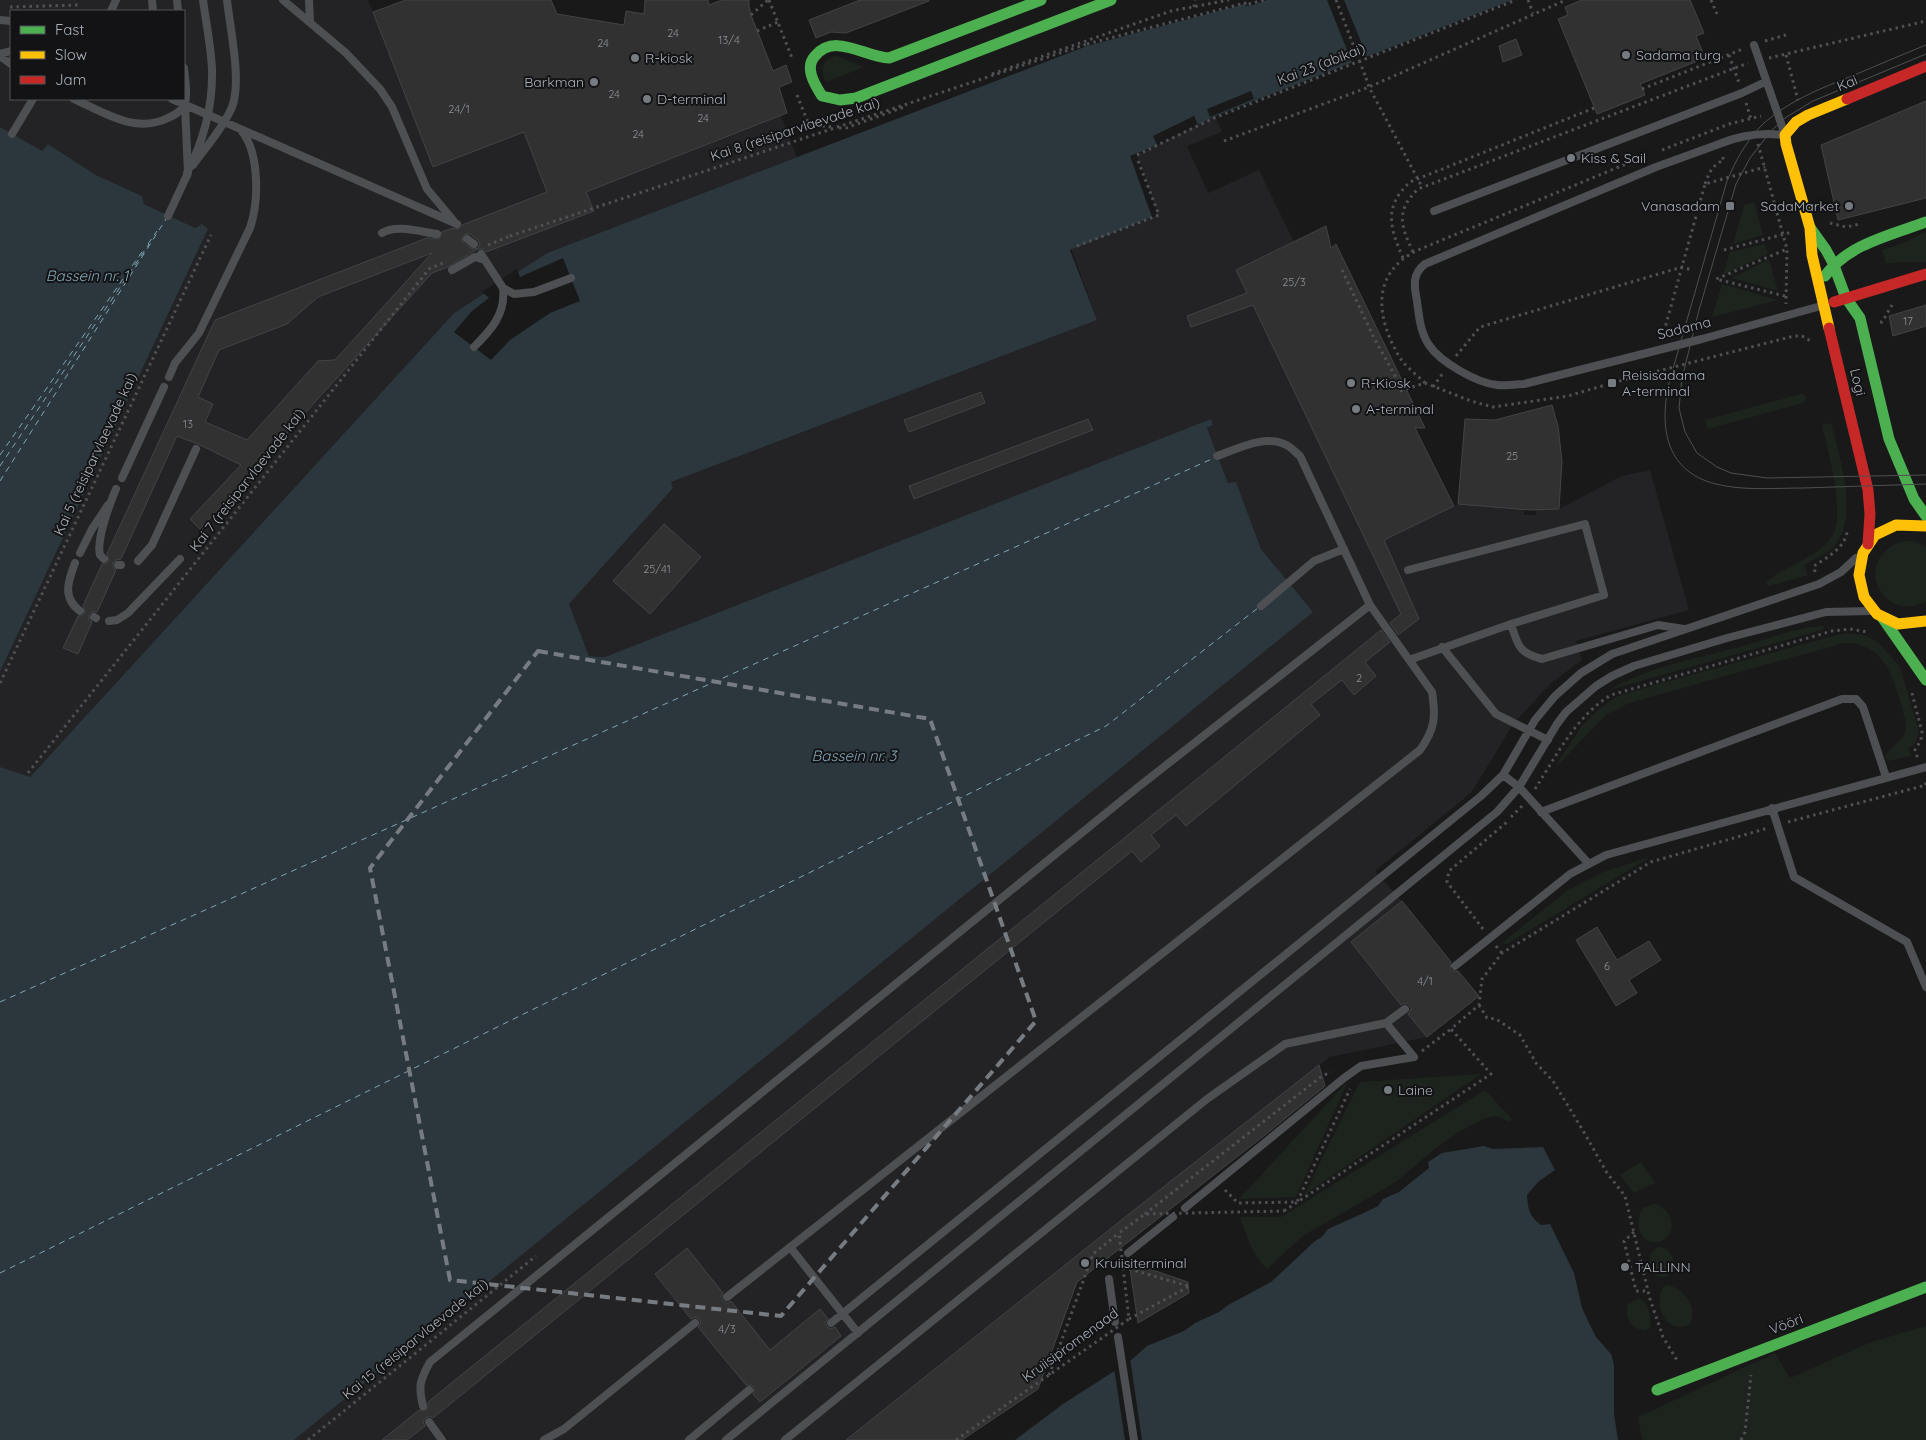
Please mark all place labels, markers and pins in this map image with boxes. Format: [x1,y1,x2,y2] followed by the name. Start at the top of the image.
[1636,46,1721,64] place label: Sadama turg
[645,49,693,67] place label: R-kiosk
[1620,49,1632,61] marker: Sadama turg
[629,52,641,64] marker: R-kiosk
[524,73,584,91] place label: Barkman
[588,76,600,88] marker: Barkman
[657,90,726,108] place label: D-terminal
[641,93,653,105] marker: D-terminal
[1581,149,1646,167] place label: Kiss & Sail
[1565,152,1577,164] marker: Kiss & Sail
[1641,197,1720,215] place label: Vanasadam
[1760,197,1839,215] place label: SadaMarket
[1724,200,1736,212] marker: Vanasadam
[1843,200,1855,212] marker: SadaMarket
[1622,366,1705,400] place label: Reisisadama A-terminal
[1361,374,1411,392] place label: R-Kiosk
[1345,377,1357,389] marker: R-Kiosk
[1606,377,1618,389] marker: Reisisadama A-terminal
[1366,400,1434,418] place label: A-terminal
[1350,403,1362,415] marker: A-terminal
[1398,1081,1433,1099] place label: Laine
[1382,1084,1394,1096] marker: Laine
[1095,1254,1187,1272] place label: Kruiisiterminal
[1079,1257,1091,1269] marker: Kruiisiterminal
[1635,1258,1691,1276] place label: TALLINN
[1619,1261,1631,1273] marker: TALLINN

